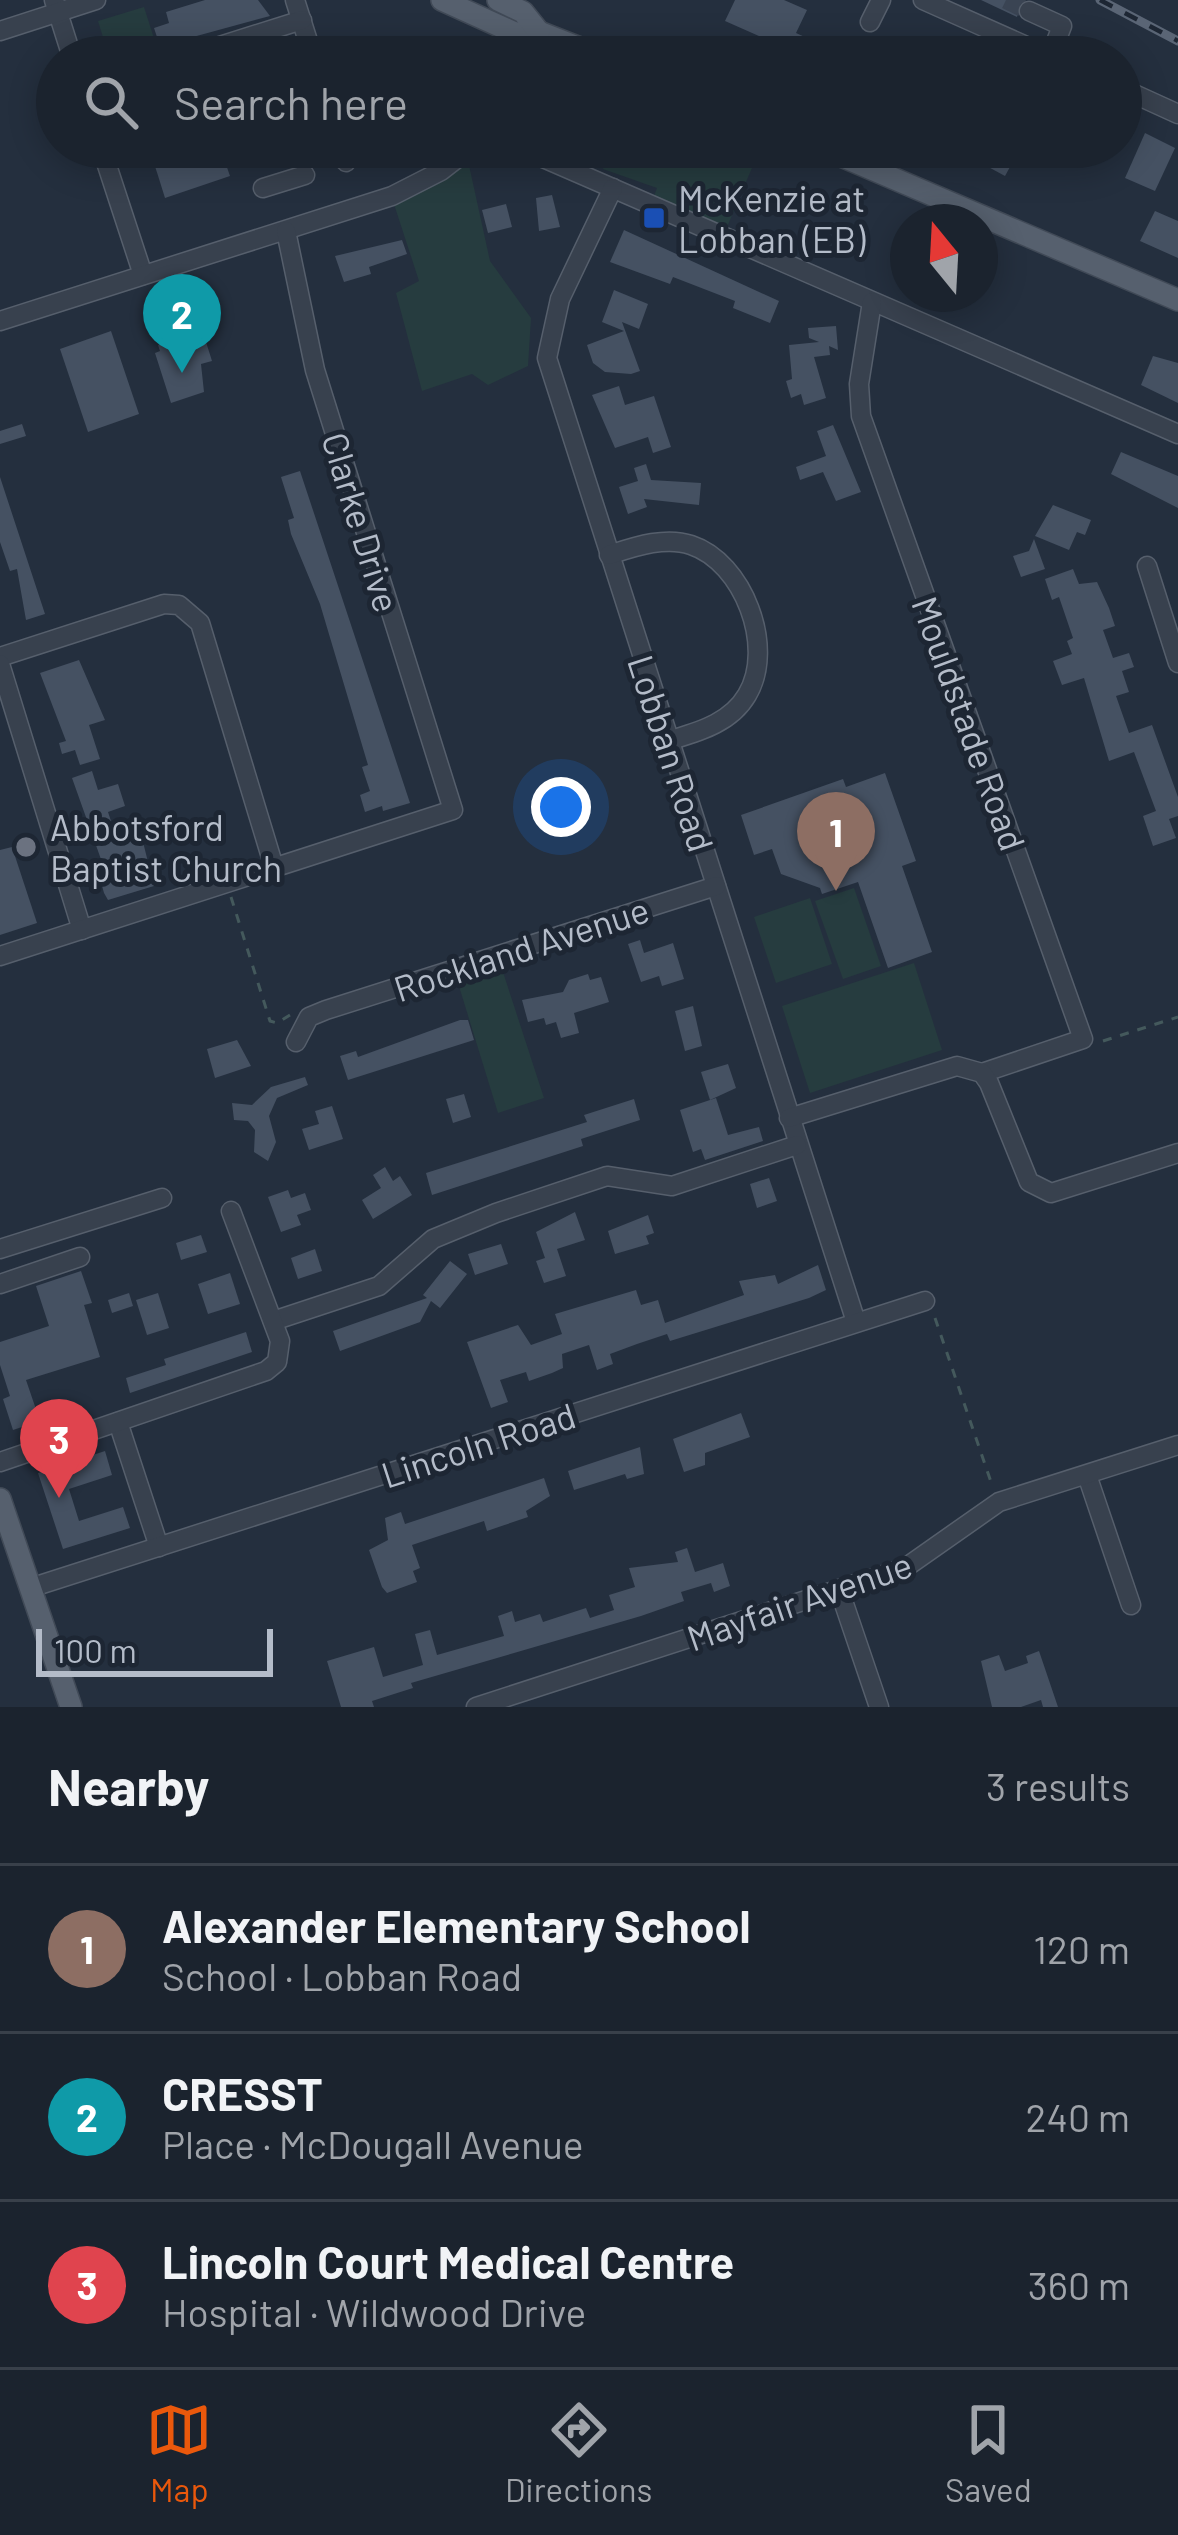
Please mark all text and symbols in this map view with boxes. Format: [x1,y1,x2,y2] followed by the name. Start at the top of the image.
[36,36,1142,168] search box
[78,69,144,135] icon: search
[174,75,408,129] text: Search here
[678,176,866,260] place label: McKenzie at Lobban (EB)
[890,204,998,312] north arrow
[641,205,667,231] marker: McKenzie at Lobban (EB)
[143,274,221,373] pin: 2
[314,427,410,617] street label: Clarke Drive
[904,590,1036,856] street label: Mouldstade Road
[620,649,724,857] street label: Lobban Road
[531,777,591,837] your location
[797,792,875,891] pin: 1
[50,805,282,889] place label: Abbotsford Baptist Church
[13,834,39,860] marker: Abbotsford Baptist Church
[388,887,654,1009] street label: Rockland Avenue
[376,1392,580,1496] street label: Lincoln Road
[20,1399,98,1498] pin: 3
[681,1541,917,1659] street label: Mayfair Avenue
[36,1623,273,1676] scale bar
[54,1630,137,1670] text: 100 m
[48,1755,209,1816] text: Nearby
[986,1762,1130,1809] text: 3 results
[162,1898,751,1952] text: Alexander Elementary School
[80,1925,94,1972] text: 1
[1033,1925,1130,1972] text: 120 m
[162,1952,522,1999] text: School · Lobban Road
[162,2066,323,2120] text: CRESST
[76,2093,98,2140] text: 2
[1026,2093,1130,2140] text: 240 m
[162,2120,584,2167] text: Place · McDougall Avenue
[162,2234,734,2288] text: Lincoln Court Medical Centre
[76,2261,98,2308] text: 3
[1028,2261,1130,2308] text: 360 m
[162,2288,586,2335] text: Hospital · Wildwood Drive
[146,2397,212,2509] tab: Map
[505,2397,652,2509] tab: Directions
[945,2397,1032,2509] tab: Saved

